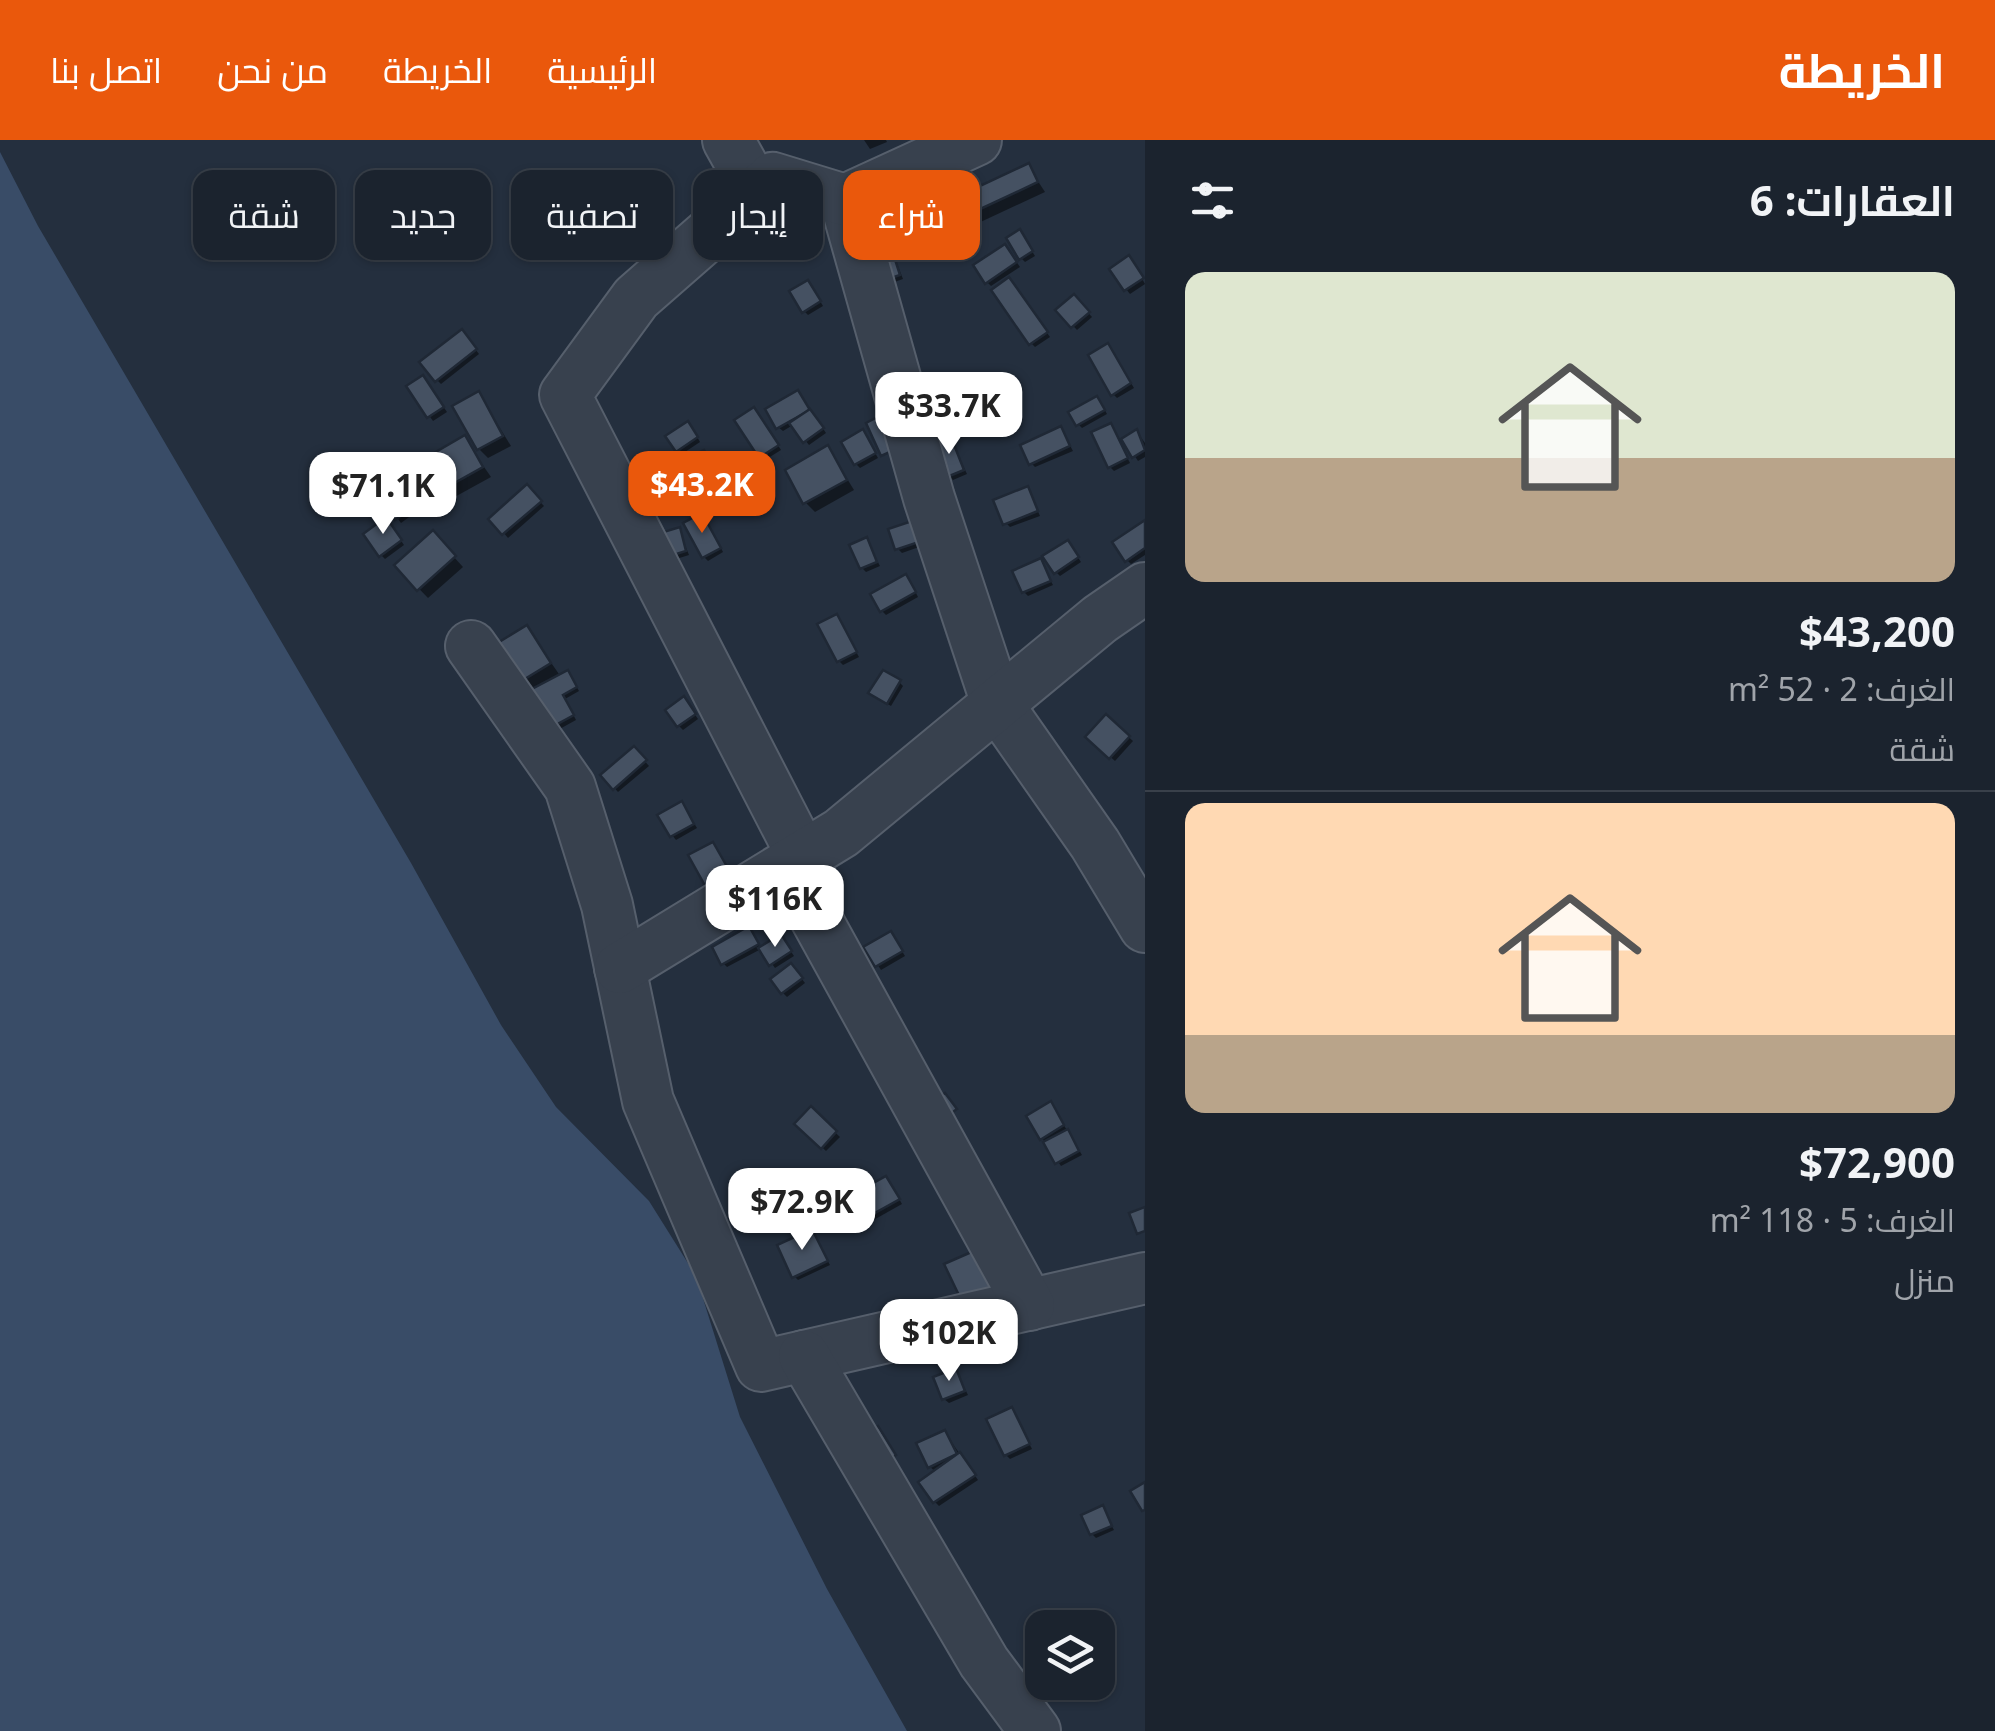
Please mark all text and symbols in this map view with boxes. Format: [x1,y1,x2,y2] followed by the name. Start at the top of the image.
[1779,37,1945,102] text: الخريطة
[50,46,162,93] text: اتصل بنا
[217,46,328,93] text: من نحن
[383,46,492,93] text: الخريطة
[547,46,657,93] text: الرئيسية
[193,170,335,260] chip: شقة
[355,170,491,260] chip: جديد
[511,170,673,260] chip: تصفية
[693,170,823,260] chip: إيجار
[843,170,980,260] chip: شراء
[1750,171,1955,228] text: العقارات: 6
[1185,173,1240,228] icon: filters
[1480,337,1660,517] icon: home
[868,372,1030,457] pin: $33.7K
[897,383,1001,426] text: $33.7K
[621,451,783,536] pin: $43.2K
[302,452,464,537] pin: $71.1K
[650,462,754,505] text: $43.2K
[331,463,435,506] text: $71.1K
[1799,602,1955,659] text: $43,200
[1728,667,1955,710] text: الغرف: 2 · 52 m²
[1890,727,1955,770] text: شقة
[705,865,845,950] pin: $116K
[1480,868,1660,1048] icon: home
[728,876,822,919] text: $116K
[1799,1133,1955,1190] text: $72,900
[721,1168,883,1253] pin: $72.9K
[750,1179,854,1222] text: $72.9K
[1710,1198,1955,1241] text: الغرف: 5 · 118 m²
[1894,1258,1955,1301] text: منزل
[879,1299,1019,1384] pin: $102K
[902,1310,996,1353] text: $102K
[1025,1610,1115,1700] map controls
[1025,1610,1115,1700] button: layers

